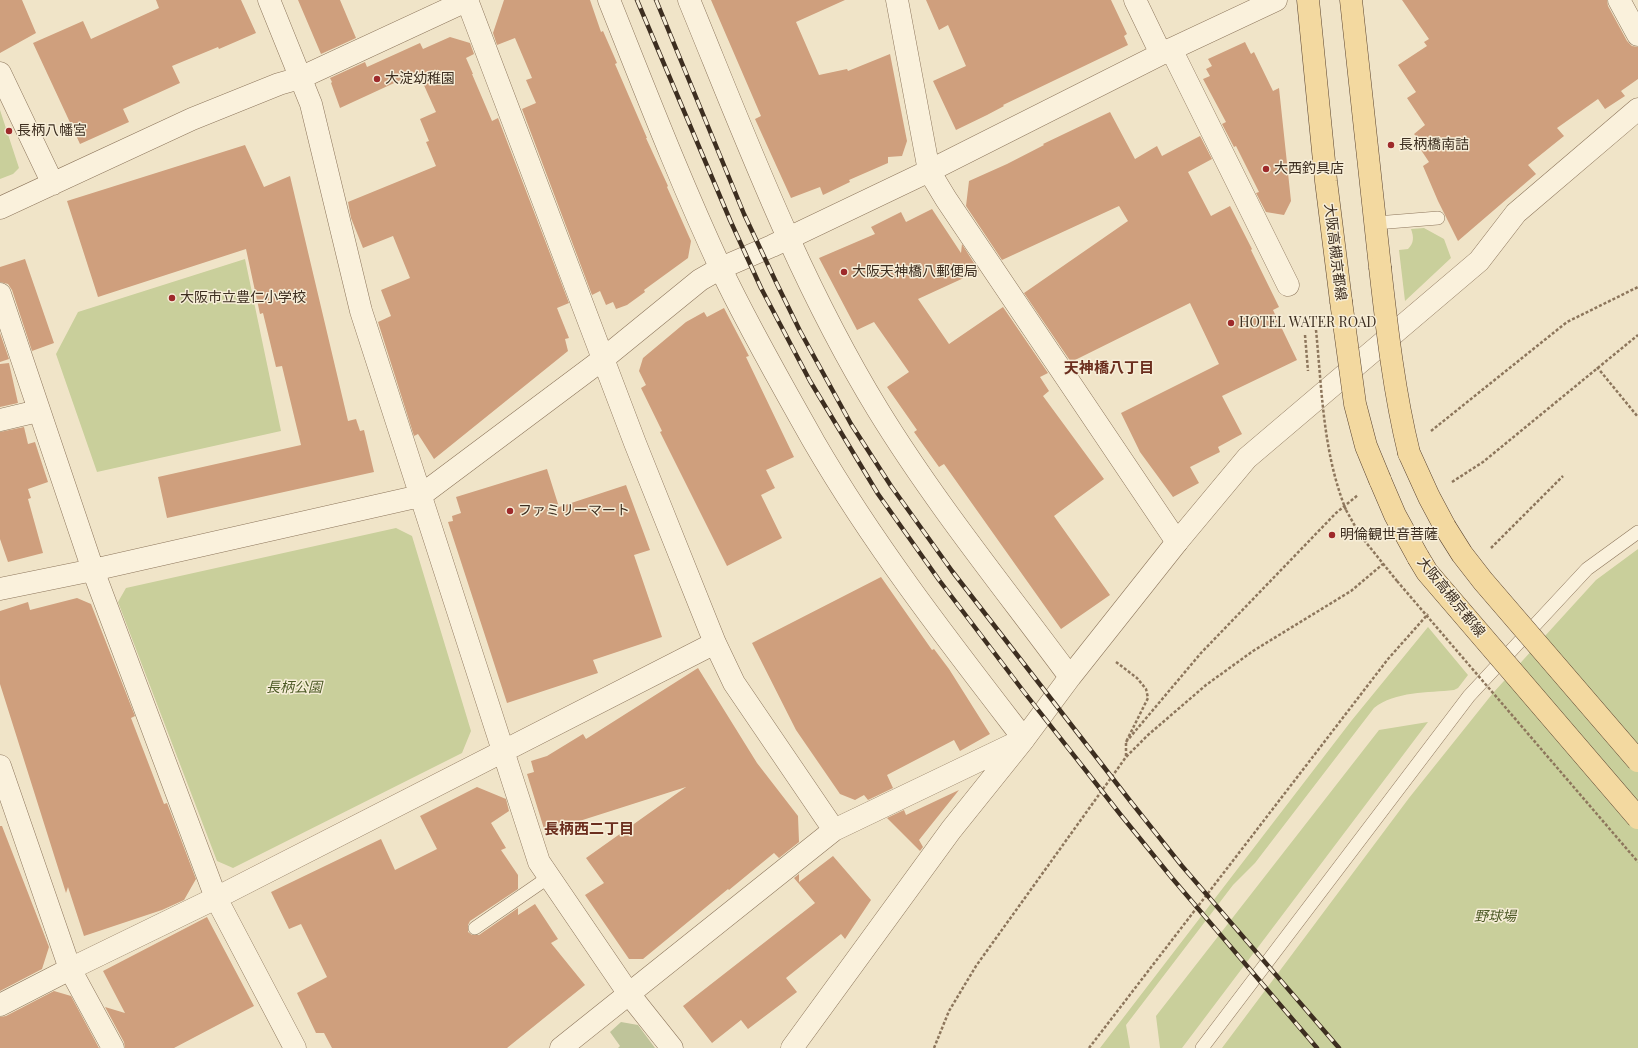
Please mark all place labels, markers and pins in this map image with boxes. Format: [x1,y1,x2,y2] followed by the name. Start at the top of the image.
[385,71,455,87] place label: 大淀幼稚園
[372,74,382,84] marker: 大淀幼稚園
[17,123,87,139] place label: 長柄八幡宮
[4,126,14,136] marker: 長柄八幡宮
[1399,137,1469,153] place label: 長柄橋南詰
[1386,140,1396,150] marker: 長柄橋南詰
[1274,161,1344,177] place label: 大西釣具店
[1261,164,1271,174] marker: 大西釣具店
[852,264,978,280] place label: 大阪天神橋八郵便局
[839,267,849,277] marker: 大阪天神橋八郵便局
[180,290,306,306] place label: 大阪市立豊仁小学校
[167,293,177,303] marker: 大阪市立豊仁小学校
[1239,315,1376,331] place label: HOTEL WATER ROAD
[1226,318,1236,328] marker: HOTEL WATER ROAD
[518,503,630,519] place label: ファミリーマート
[505,506,515,516] marker: ファミリーマート
[1340,527,1438,543] place label: 明倫観世音菩薩
[1327,530,1337,540] marker: 明倫観世音菩薩

